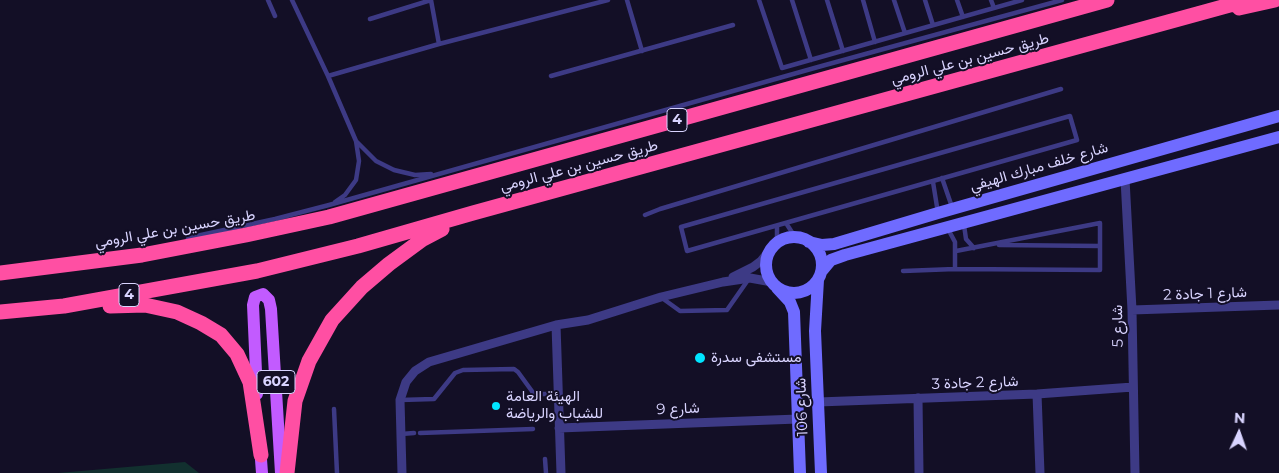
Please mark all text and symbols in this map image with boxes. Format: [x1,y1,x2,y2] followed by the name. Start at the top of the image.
[889,29,1051,89] street label: طريق حسين بن علي الرومي
[667,108,687,132] road number: 4
[498,136,660,196] street label: طريق حسين بن علي الرومي
[968,139,1110,195] street label: شارع خلف مبارك الهيفي
[93,206,257,252] street label: طريق حسين بن علي الرومي
[119,284,139,306] road number: 4
[1163,284,1247,304] street label: شارع 1 جادة 2
[1109,305,1127,347] street label: شارع 5
[711,349,802,367] place label: مستشفى سدرة
[693,351,707,365] marker: مستشفى سدرة
[257,371,295,394] road number: 602
[931,372,1019,394] street label: شارع 2 جادة 3
[792,377,812,437] street label: شارع 106
[506,388,603,423] place label: الهيئة العامة للشباب والرياضة
[656,399,700,419] street label: شارع 9
[490,400,502,412] marker: الهيئة العامة للشباب والرياضة
[1214,408,1264,458] north arrow
[1234,409,1246,427] text: N

